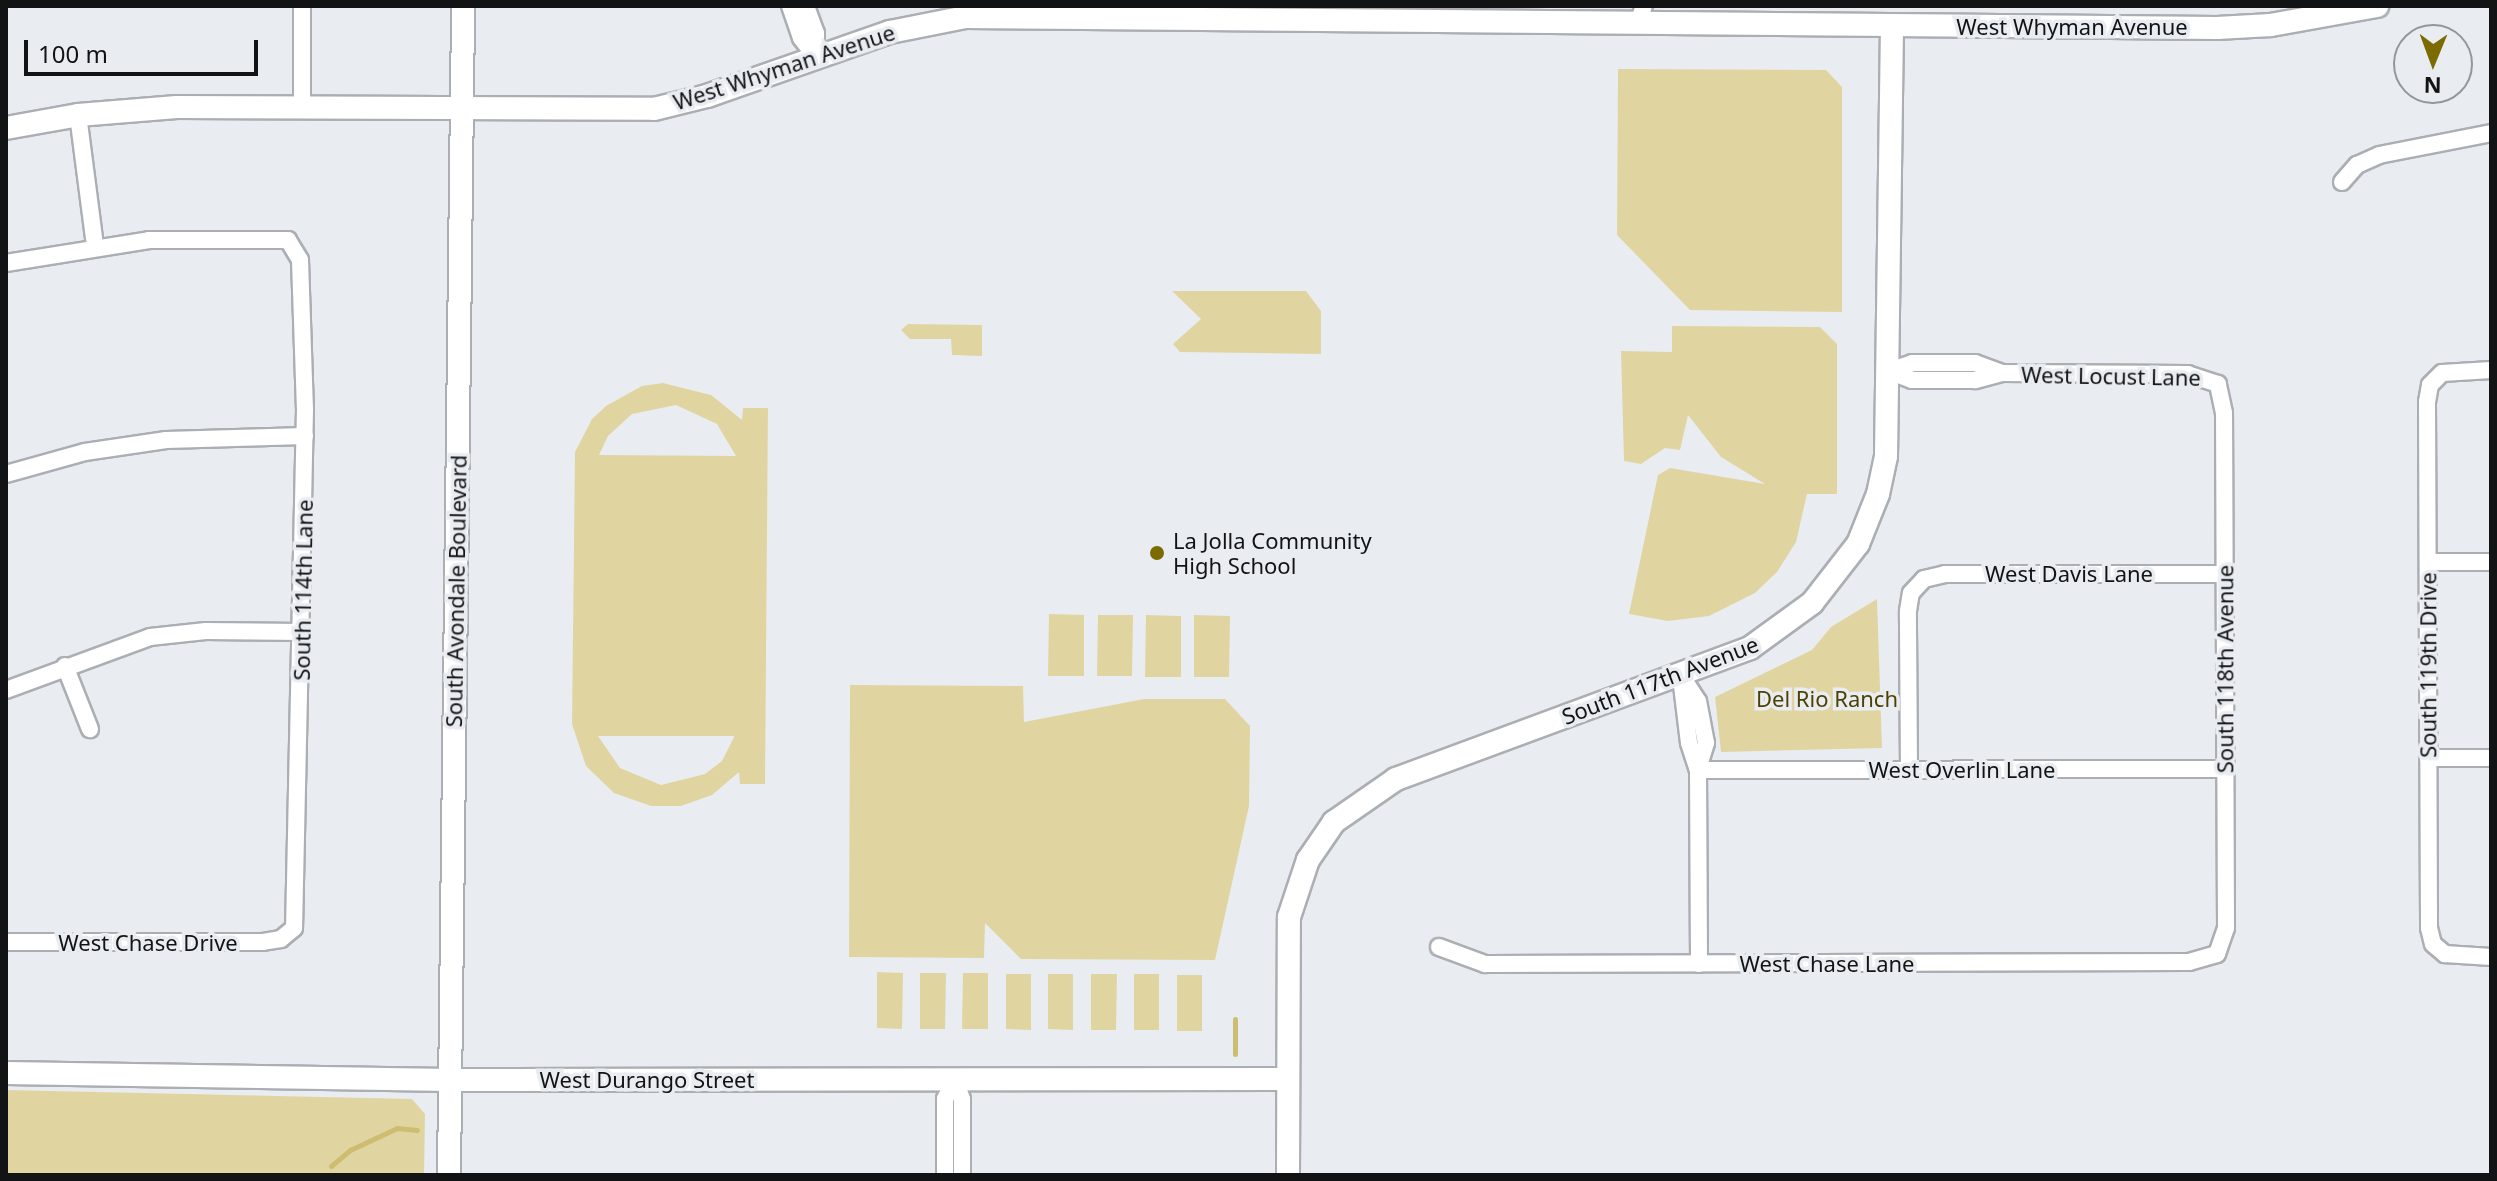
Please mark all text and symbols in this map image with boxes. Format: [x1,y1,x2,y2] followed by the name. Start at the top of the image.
[1956,14,2188,40] street label: West Whyman Avenue
[670,19,898,115] street label: West Whyman Avenue
[28,24,262,74] scale bar
[2393,24,2473,104] north arrow
[38,37,108,70] text: 100 m
[2423,71,2442,101] text: N
[2021,361,2201,391] street label: West Locust Lane
[440,454,472,728] street label: South Avondale Boulevard
[288,499,318,681] street label: South 114th Lane
[1173,527,1372,578] place label: La Jolla Community High School
[1148,544,1166,562] marker: La Jolla Community High School
[1985,561,2153,587] street label: West Davis Lane
[2212,565,2238,773] street label: South 118th Avenue
[2415,572,2441,758] street label: South 119th Drive
[1558,630,1762,730] street label: South 117th Avenue
[1756,686,1898,712] park label: Del Rio Ranch
[1868,757,2056,783] street label: West Overlin Lane
[58,930,238,956] street label: West Chase Drive
[1739,951,1915,977] street label: West Chase Lane
[540,1067,754,1093] street label: West Durango Street

